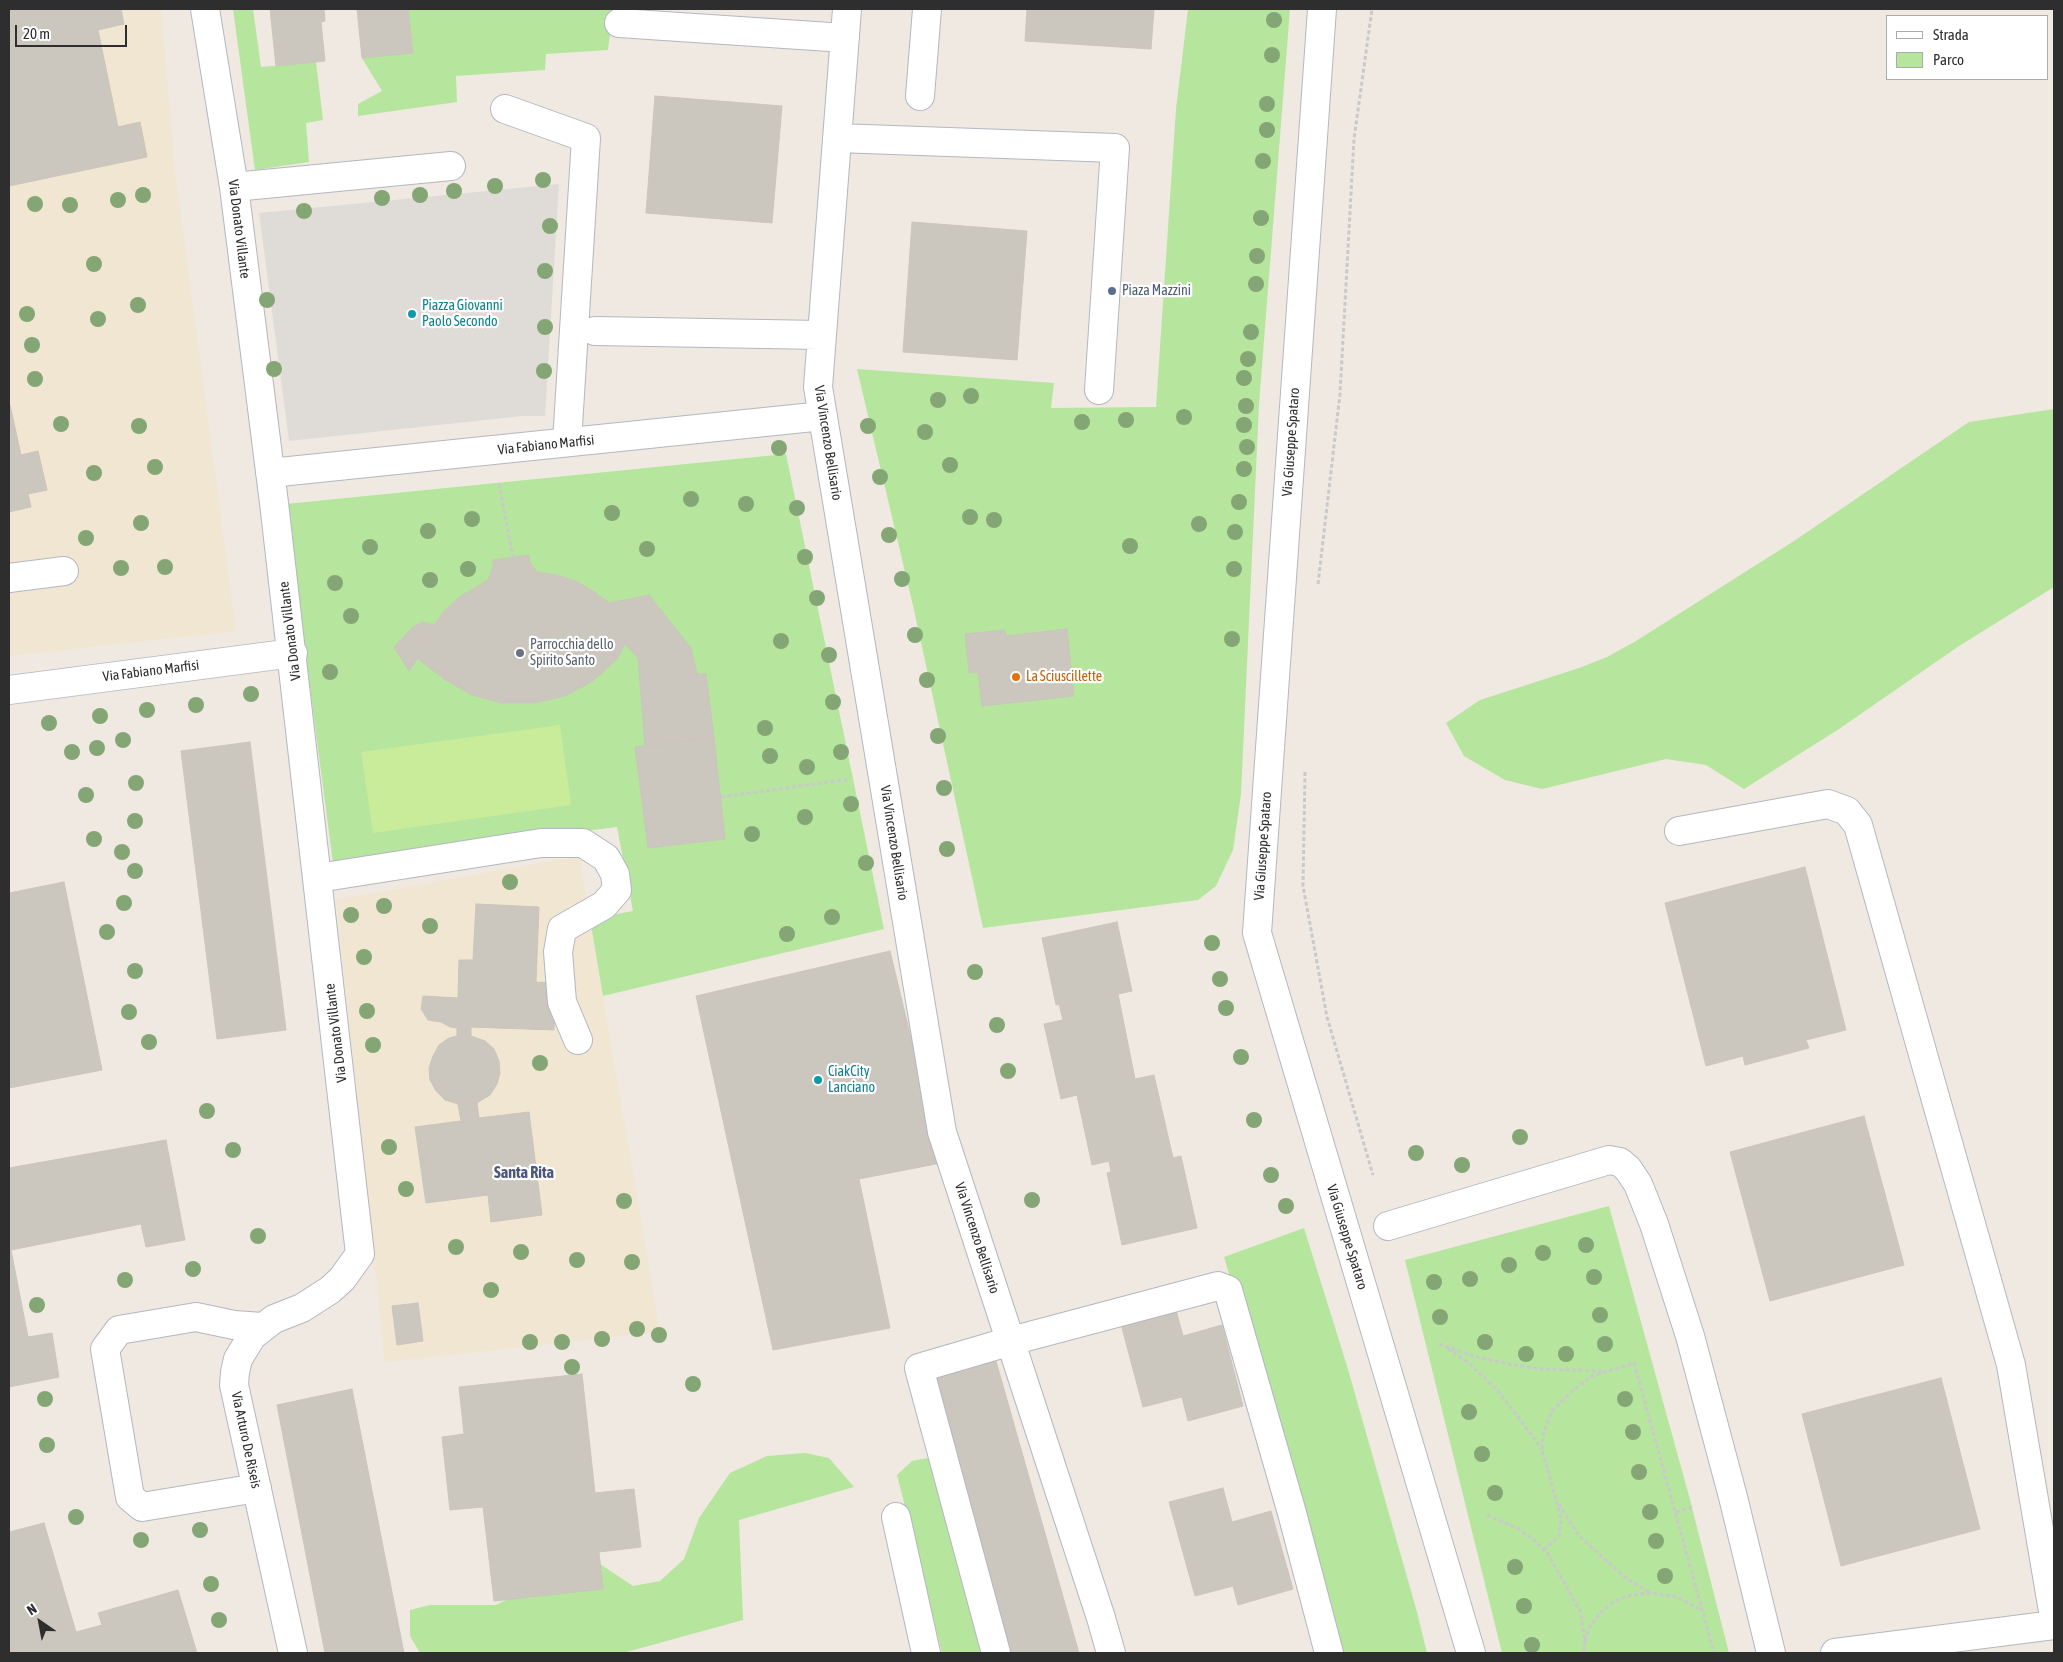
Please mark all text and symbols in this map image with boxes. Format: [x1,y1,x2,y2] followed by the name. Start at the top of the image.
[18,15,130,47] scale bar
[1886,15,2048,80] legend
[23,25,50,42] text: 20 m
[1933,26,1969,43] text: Strada
[1933,51,1964,68] text: Parco
[225,179,253,279] street label: Via Donato Villante
[1122,283,1191,299] place label: Piaza Mazzini
[1106,285,1118,297] marker: Piaza Mazzini
[422,298,503,331] place label: Piazza Giovanni Paolo Secondo
[406,308,418,320] marker: Piazza Giovanni Paolo Secondo
[811,384,845,502] street label: Via Vincenzo Bellisario
[1279,387,1303,497] street label: Via Giuseppe Spataro
[497,432,595,458] street label: Via Fabiano Marfisi
[276,581,304,681] street label: Via Donato Villante
[530,637,614,670] place label: Parrocchia dello Spirito Santo
[514,647,526,659] marker: Parrocchia dello Spirito Santo
[102,657,200,685] street label: Via Fabiano Marfisi
[1026,669,1102,685] place label: La Sciuscillette
[1010,671,1022,683] marker: La Sciuscillette
[877,784,911,902] street label: Via Vincenzo Bellisario
[1251,791,1275,901] street label: Via Giuseppe Spataro
[322,983,350,1083] street label: Via Donato Villante
[828,1064,875,1096] place label: CiakCity Lanciano
[812,1074,824,1086] marker: CiakCity Lanciano
[494,1163,554,1183] district label: Santa Rita
[951,1180,1003,1296] street label: Via Vincenzo Bellisario
[1323,1182,1371,1292] street label: Via Giuseppe Spataro
[228,1390,264,1490] street label: Via Arturo De Riseis
[15,1597,65,1647] north arrow
[24,1600,40,1618] text: N

